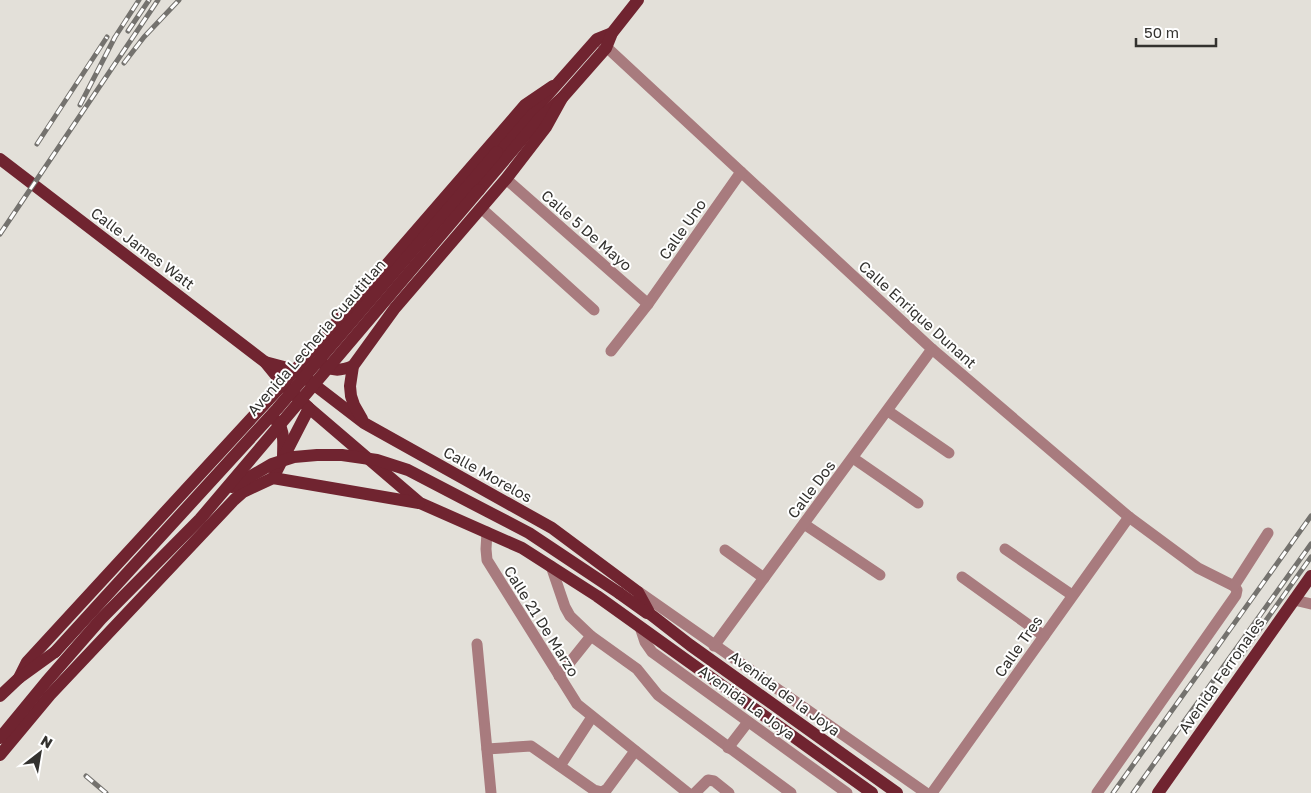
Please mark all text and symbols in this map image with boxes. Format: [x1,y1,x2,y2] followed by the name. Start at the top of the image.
[1136,15,1216,47] scale bar
[1144,23,1179,41] text: 50 m
[538,186,636,274] street label: Calle 5 De Mayo
[655,195,709,263] street label: Calle Uno
[88,203,198,293] street label: Calle James Watt
[243,255,389,419] street label: Avenida Lecheria Cuautitlan
[856,256,980,372] street label: Calle Enrique Dunant
[441,442,535,506] street label: Calle Morelos
[783,456,839,522] street label: Calle Dos
[501,562,583,680] street label: Calle 21 De Marzo
[990,612,1046,680] street label: Calle Tres
[1174,613,1268,737] street label: Avenida Ferronales
[726,647,844,739] street label: Avenida de la Joya
[695,661,799,743] street label: Avenida La Joya
[15,728,65,778] north arrow
[38,731,56,751] text: N

